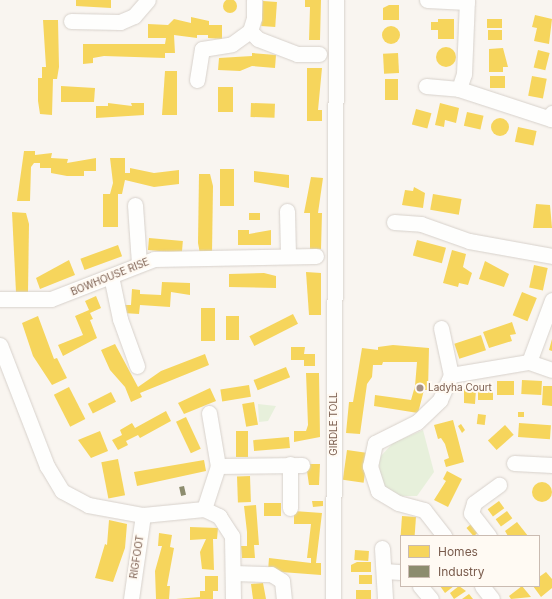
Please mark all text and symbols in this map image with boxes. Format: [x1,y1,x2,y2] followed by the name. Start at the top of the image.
[69,256,151,298] street label: BOWHOUSE RISE
[428,382,492,394] place label: Ladyha Court
[415,383,425,393] marker: Ladyha Court
[328,392,340,456] street label: GIRDLE TOLL
[128,534,146,580] street label: RIGFOOT
[400,535,540,587] legend
[438,544,478,559] text: Homes
[438,564,484,579] text: Industry

